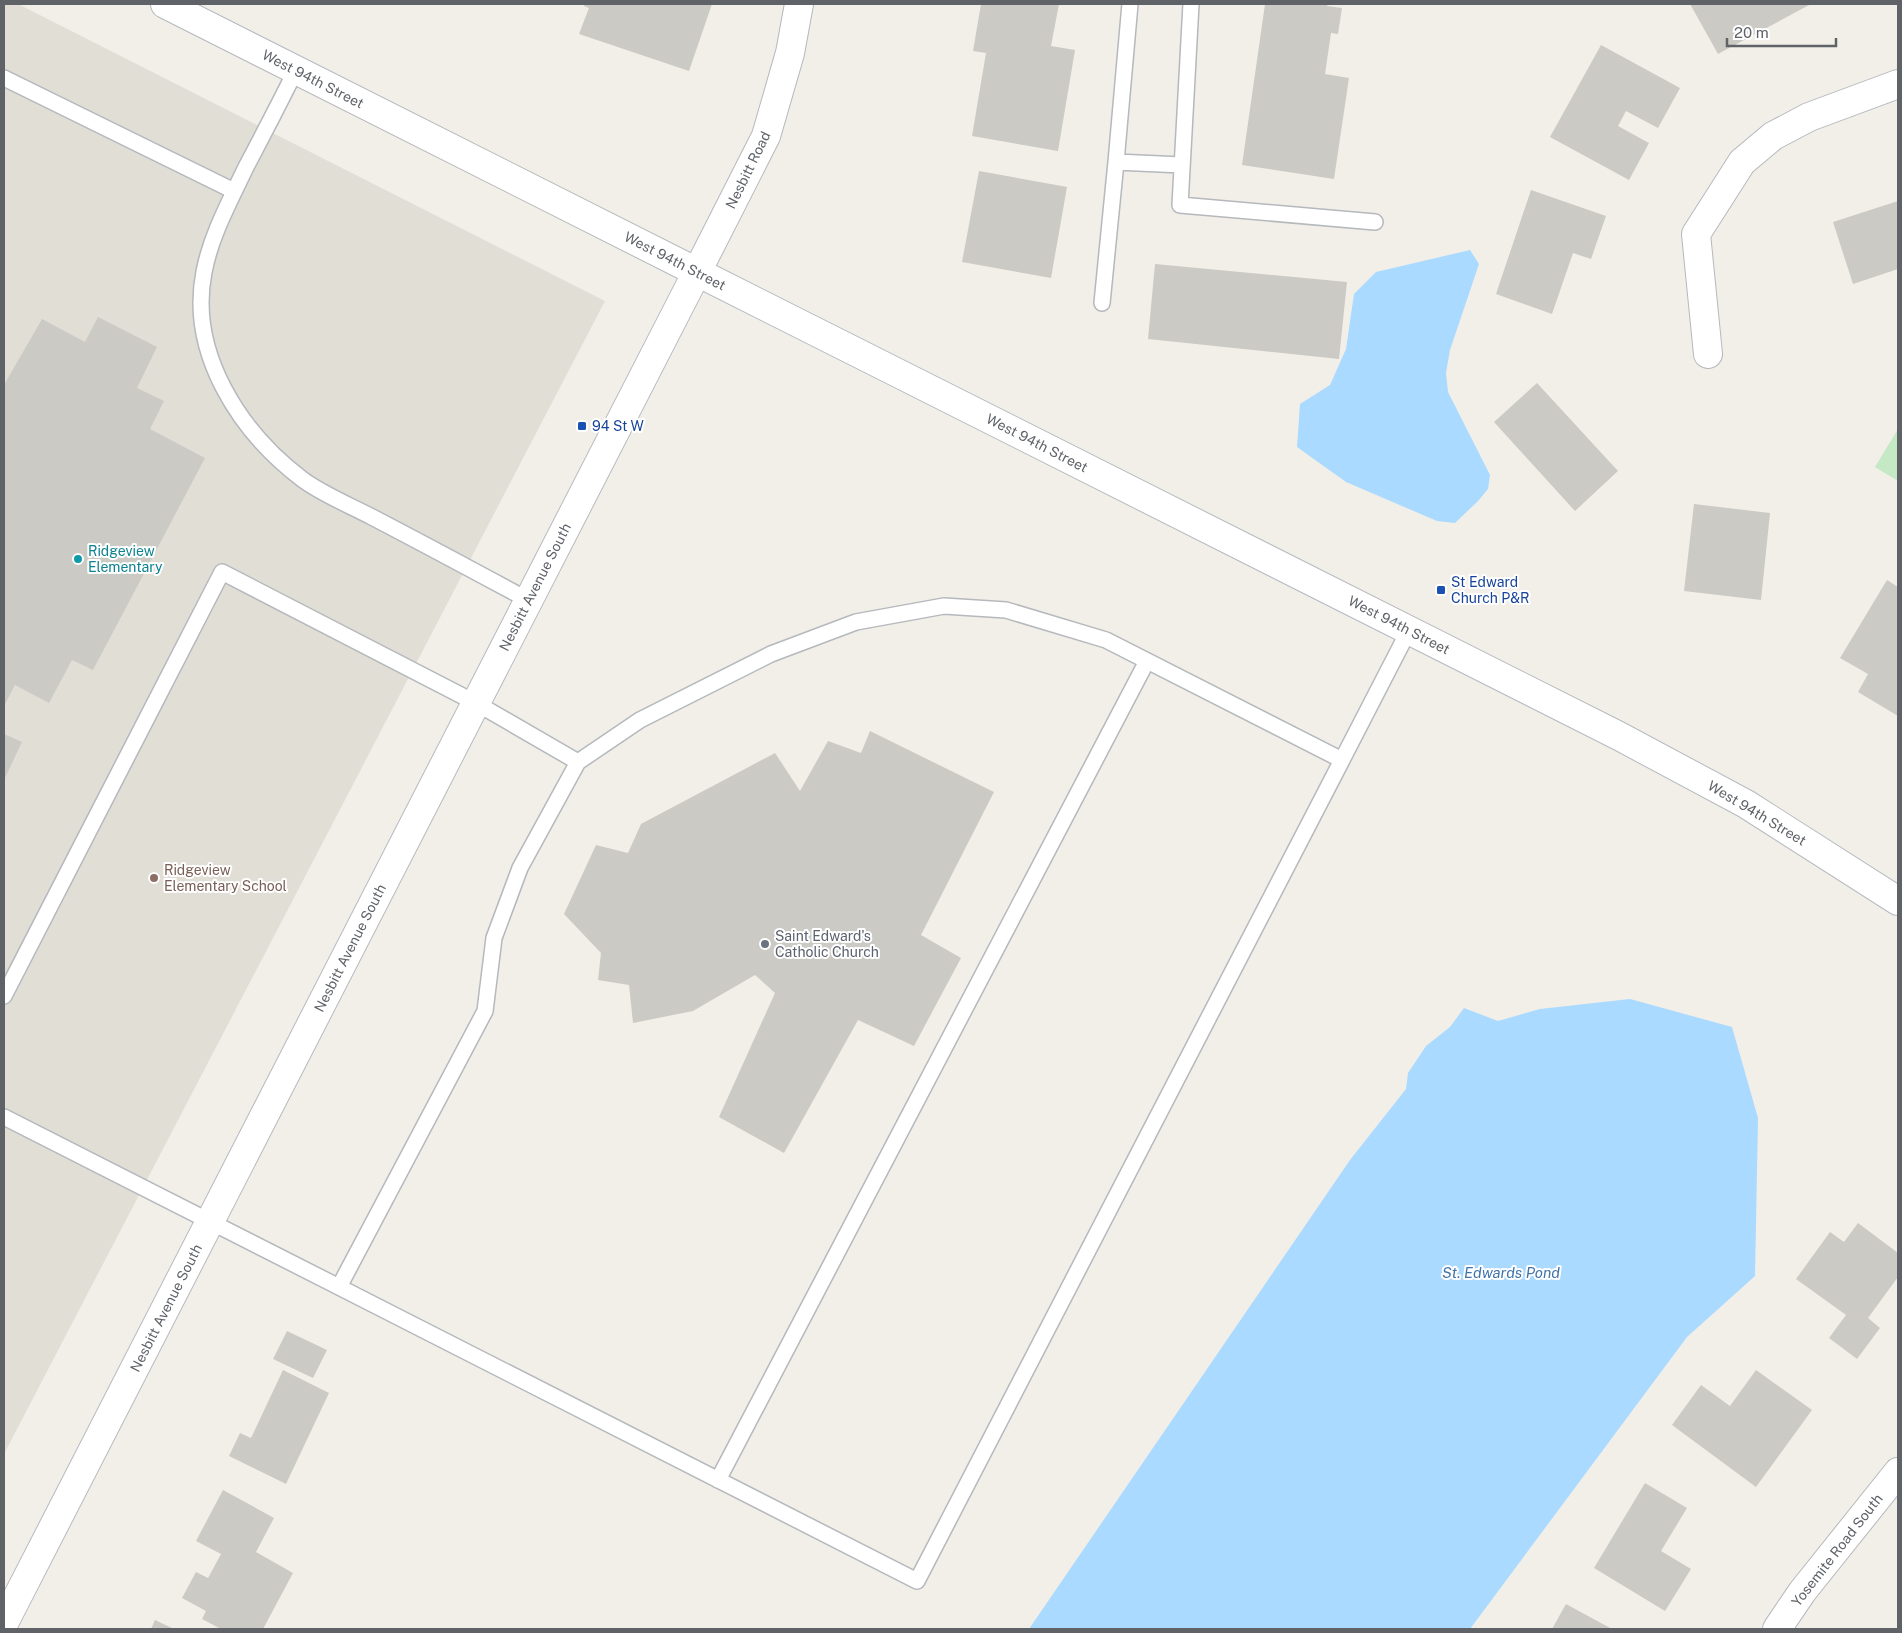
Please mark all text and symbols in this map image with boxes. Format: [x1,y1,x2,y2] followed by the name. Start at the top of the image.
[1727,15,1836,47] scale bar
[1734,24,1769,41] text: 20 m
[260,47,366,111] street label: West 94th Street
[722,129,774,211] street label: Nesbitt Road
[622,229,728,293] street label: West 94th Street
[984,411,1090,475] street label: West 94th Street
[592,418,645,434] place label: 94 St W
[576,420,588,432] marker: 94 St W
[496,520,574,654] street label: Nesbitt Avenue South
[88,543,163,575] place label: Ridgeview Elementary
[72,553,84,565] marker: Ridgeview Elementary
[1451,574,1530,606] place label: St Edward Church P&R
[1435,584,1447,596] marker: St Edward Church P&R
[1346,593,1452,657] street label: West 94th Street
[1705,777,1809,849] street label: West 94th Street
[164,862,287,894] place label: Ridgeview Elementary School
[148,872,160,884] marker: Ridgeview Elementary School
[311,881,389,1015] street label: Nesbitt Avenue South
[775,928,879,960] place label: Saint Edward's Catholic Church
[759,938,771,950] marker: Saint Edward's Catholic Church
[127,1241,205,1375] street label: Nesbitt Avenue South
[1442,1264,1560,1281] water label: St. Edwards Pond
[1788,1491,1886,1609] street label: Yosemite Road South

